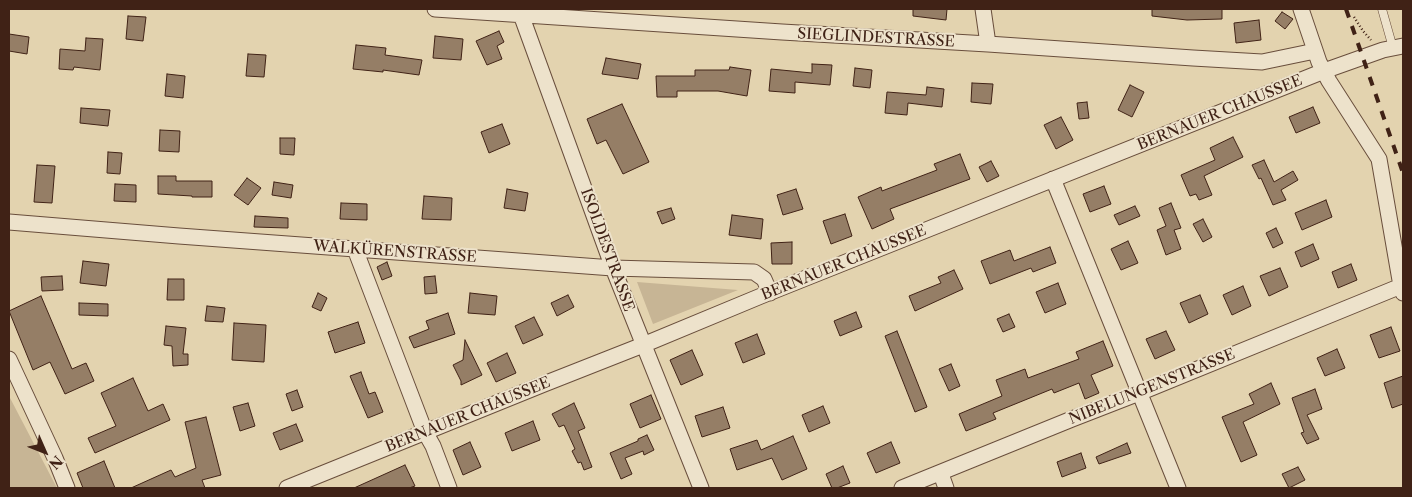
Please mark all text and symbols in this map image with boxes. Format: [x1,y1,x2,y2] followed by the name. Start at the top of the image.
[797,25,955,51] street label: SIEGLINDESTRASSE
[1135,72,1305,154] street label: BERNAUER CHAUSSEE
[576,186,638,314] street label: ISOLDESTRASSE
[759,222,929,304] street label: BERNAUER CHAUSSEE
[313,237,477,267] street label: WALKÜRENSTRASSE
[1066,345,1238,429] street label: NIBELUNGENSTRASSE
[383,374,553,456] street label: BERNAUER CHAUSSEE
[20,427,70,477] north arrow
[45,452,66,473] text: N

